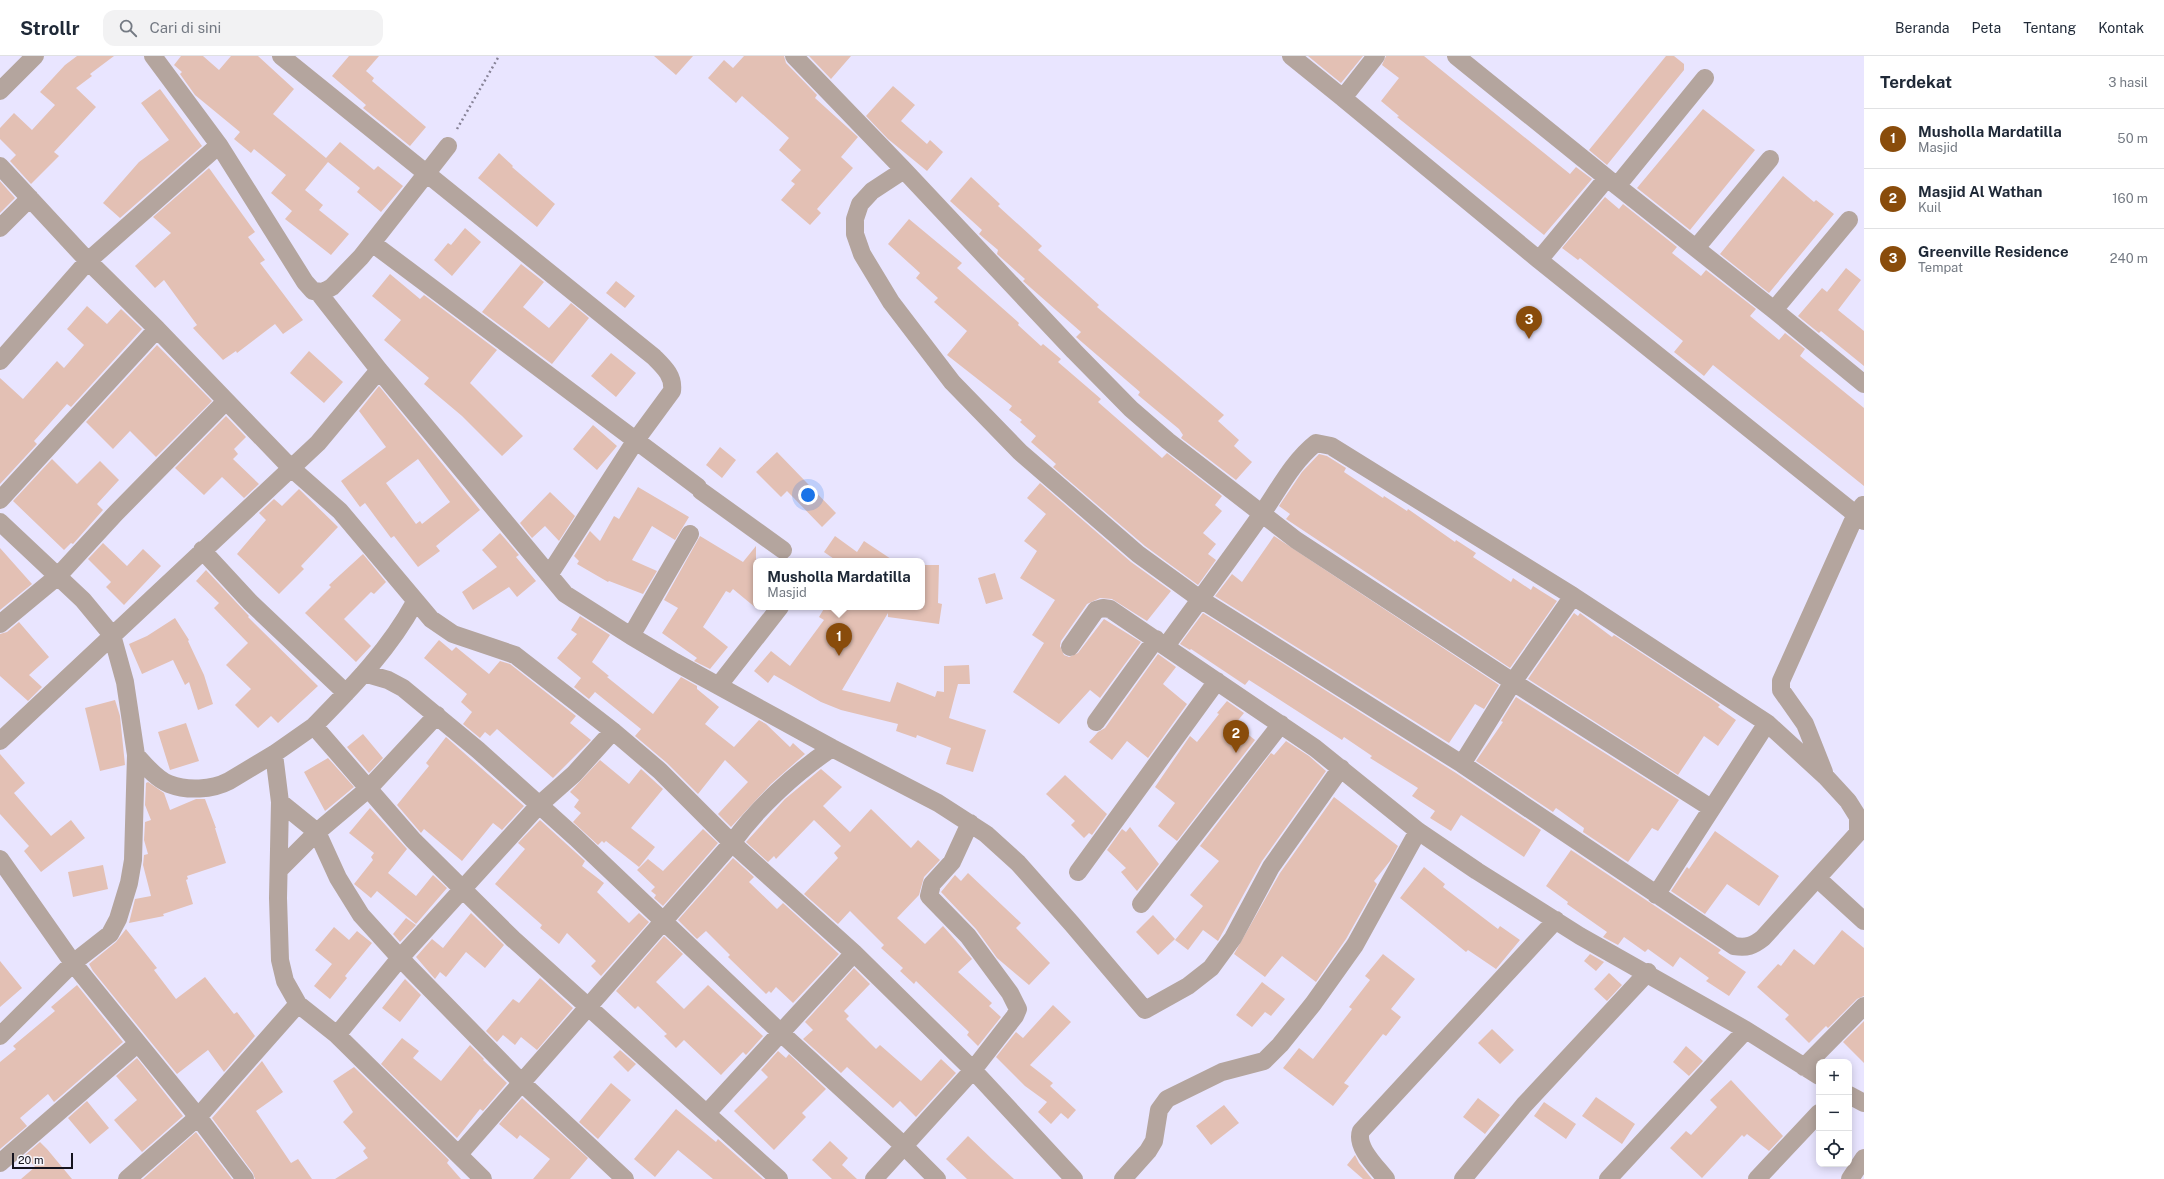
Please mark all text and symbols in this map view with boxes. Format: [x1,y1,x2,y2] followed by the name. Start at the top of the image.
[103,10,383,46] search box
[20,17,79,39] text: Strollr
[117,17,139,39] icon: search
[149,19,221,36] text: Cari di sini
[1895,20,1950,36] text: Beranda
[1972,20,2001,36] text: Peta
[2023,20,2076,36] text: Tentang
[2098,20,2144,36] text: Kontak
[1880,72,1952,92] text: Terdekat
[2108,75,2148,90] text: 3 hasil
[1918,123,2062,140] text: Musholla Mardatilla
[1890,131,1896,146] text: 1
[2117,131,2148,146] text: 50 m
[1918,140,1958,155] text: Masjid
[1918,183,2042,200] text: Masjid Al Wathan
[1889,191,1897,206] text: 2
[2112,191,2148,206] text: 160 m
[1918,200,1941,215] text: Kuil
[1918,243,2069,260] text: Greenville Residence
[1889,251,1897,266] text: 3
[2110,251,2148,266] text: 240 m
[1918,260,1963,275] text: Tempat
[1516,306,1542,339] pin: 3
[798,485,818,505] your location
[753,558,925,610] popup
[767,568,911,585] text: Musholla Mardatilla
[767,585,807,600] text: Masjid
[826,623,852,656] pin: 1
[1223,720,1249,753] pin: 2
[1816,1059,1852,1167] map controls
[1816,1059,1852,1095] button: +
[1816,1095,1852,1131] button: −
[1816,1131,1852,1167] button: locate
[12,1151,73,1170] scale bar
[18,1154,43,1166] text: 20 m

